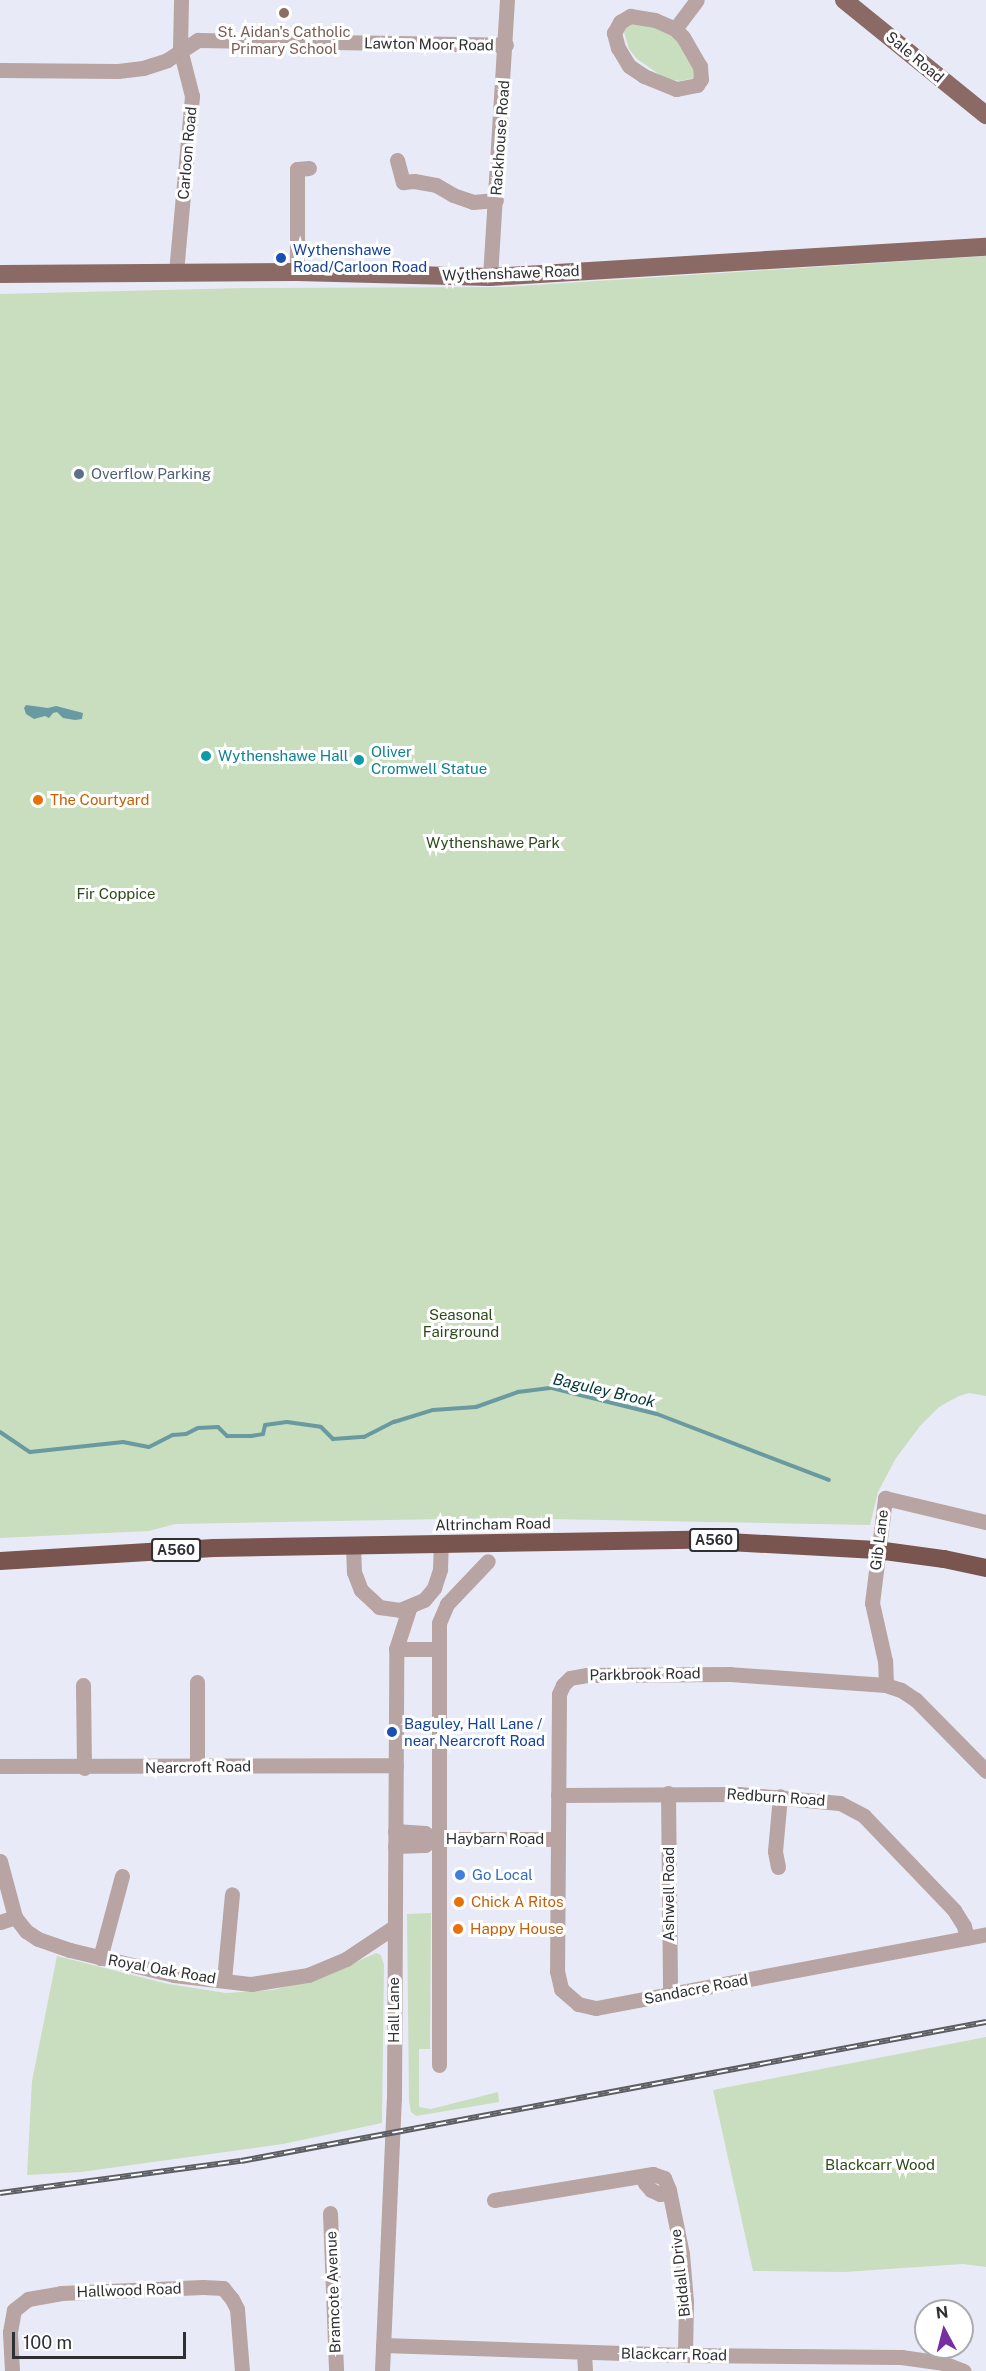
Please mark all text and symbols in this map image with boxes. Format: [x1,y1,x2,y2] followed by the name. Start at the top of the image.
[277,6,291,20] marker: St. Aidan's Catholic Primary School
[217,22,351,57] place label: St. Aidan's Catholic Primary School
[882,28,948,86] street label: Sale Road
[364,34,494,54] street label: Lawton Moor Road
[487,80,513,196] street label: Rackhouse Road
[174,106,200,200] street label: Carloon Road
[293,240,427,275] place label: Wythenshawe Road/Carloon Road
[274,251,288,265] marker: Wythenshawe Road/Carloon Road
[442,262,580,284] street label: Wythenshawe Road
[91,465,211,483] place label: Overflow Parking
[72,467,86,481] marker: Overflow Parking
[371,742,487,777] place label: Oliver Cromwell Statue
[218,747,348,765] place label: Wythenshawe Hall
[199,749,213,763] marker: Wythenshawe Hall
[352,753,366,767] marker: Oliver Cromwell Statue
[50,791,150,809] place label: The Courtyard
[31,793,45,807] marker: The Courtyard
[426,834,560,852] park label: Wythenshawe Park
[76,885,156,903] park label: Fir Coppice
[423,1305,499,1340] park label: Seasonal Fairground
[551,1370,657,1412] water label: Baguley Brook
[866,1509,892,1571] street label: Gib Lane
[435,1514,551,1534] street label: Altrincham Road
[688,1529,740,1551] road number: A560
[150,1539,201,1561] road number: A560
[589,1664,701,1684] street label: Parkbrook Road
[404,1714,545,1749] place label: Baguley, Hall Lane / near Nearcroft Road
[385,1725,399,1739] marker: Baguley, Hall Lane / near Nearcroft Road
[145,1757,251,1777] street label: Nearcroft Road
[726,1785,826,1809] street label: Redburn Road
[446,1830,544,1848] street label: Haybarn Road
[660,1847,678,1941] street label: Ashwell Road
[472,1866,533,1884] place label: Go Local
[453,1868,467,1882] marker: Go Local
[471,1893,564,1911] place label: Chick A Ritos
[452,1895,466,1909] marker: Chick A Ritos
[470,1920,564,1938] place label: Happy House
[451,1922,465,1936] marker: Happy House
[107,1951,217,1987] street label: Royal Oak Road
[642,1970,750,2008] street label: Sandacre Road
[385,1977,403,2043] street label: Hall Lane
[825,2156,935,2174] park label: Blackcarr Wood
[666,2228,694,2318] street label: Biddall Drive
[322,2230,344,2354] street label: Bramcote Avenue
[76,2279,182,2301] street label: Hallwood Road
[914,2299,974,2359] north arrow
[935,2302,949,2323] text: N
[15,2320,189,2358] scale bar
[23,2332,72,2353] text: 100 m
[621,2344,727,2364] street label: Blackcarr Road

